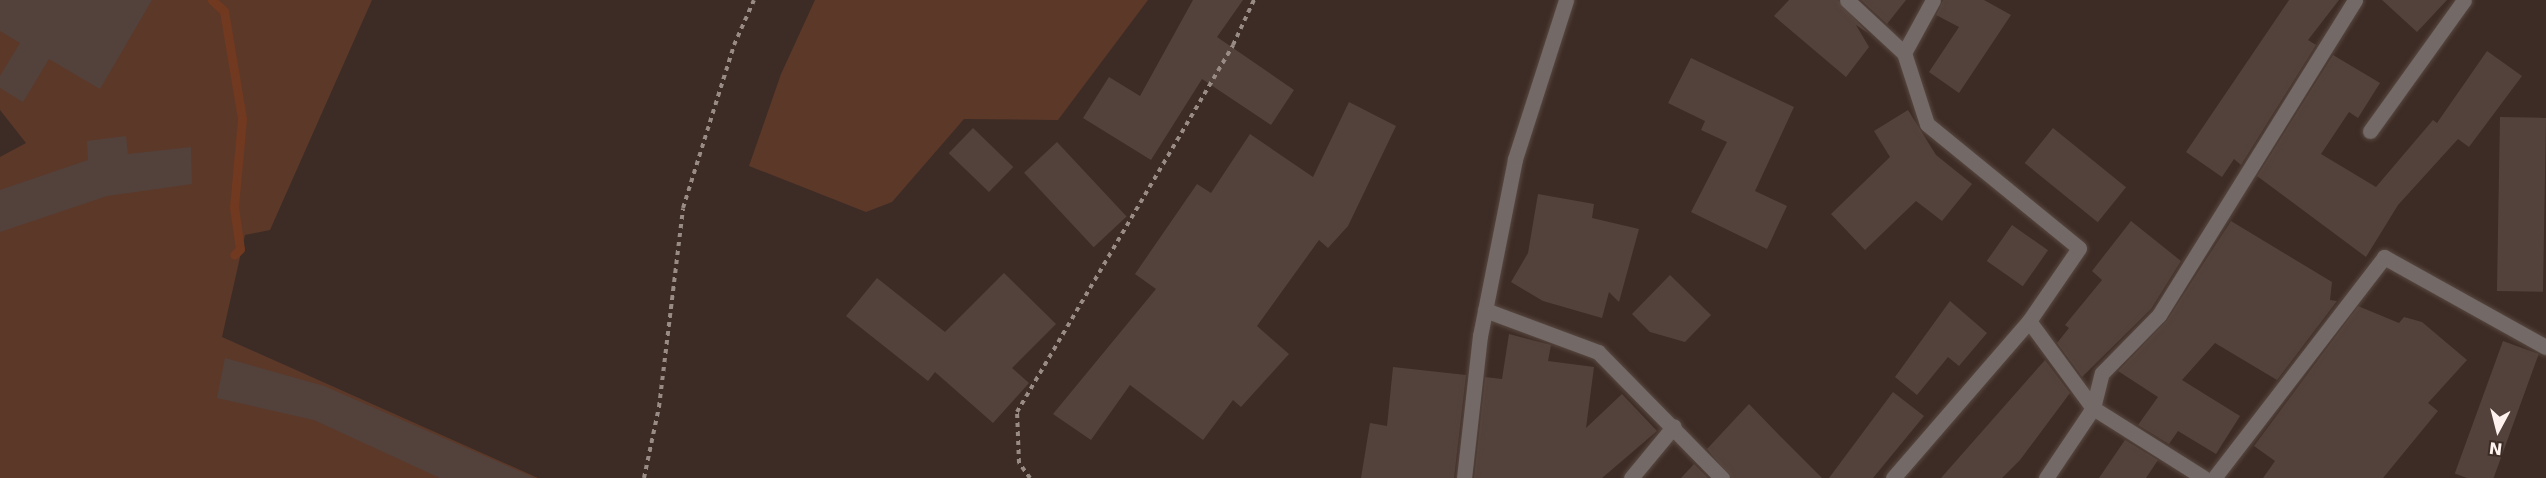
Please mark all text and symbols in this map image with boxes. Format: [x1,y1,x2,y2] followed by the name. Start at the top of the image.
[2468,400,2528,460] north arrow
[2488,438,2504,459] text: N

